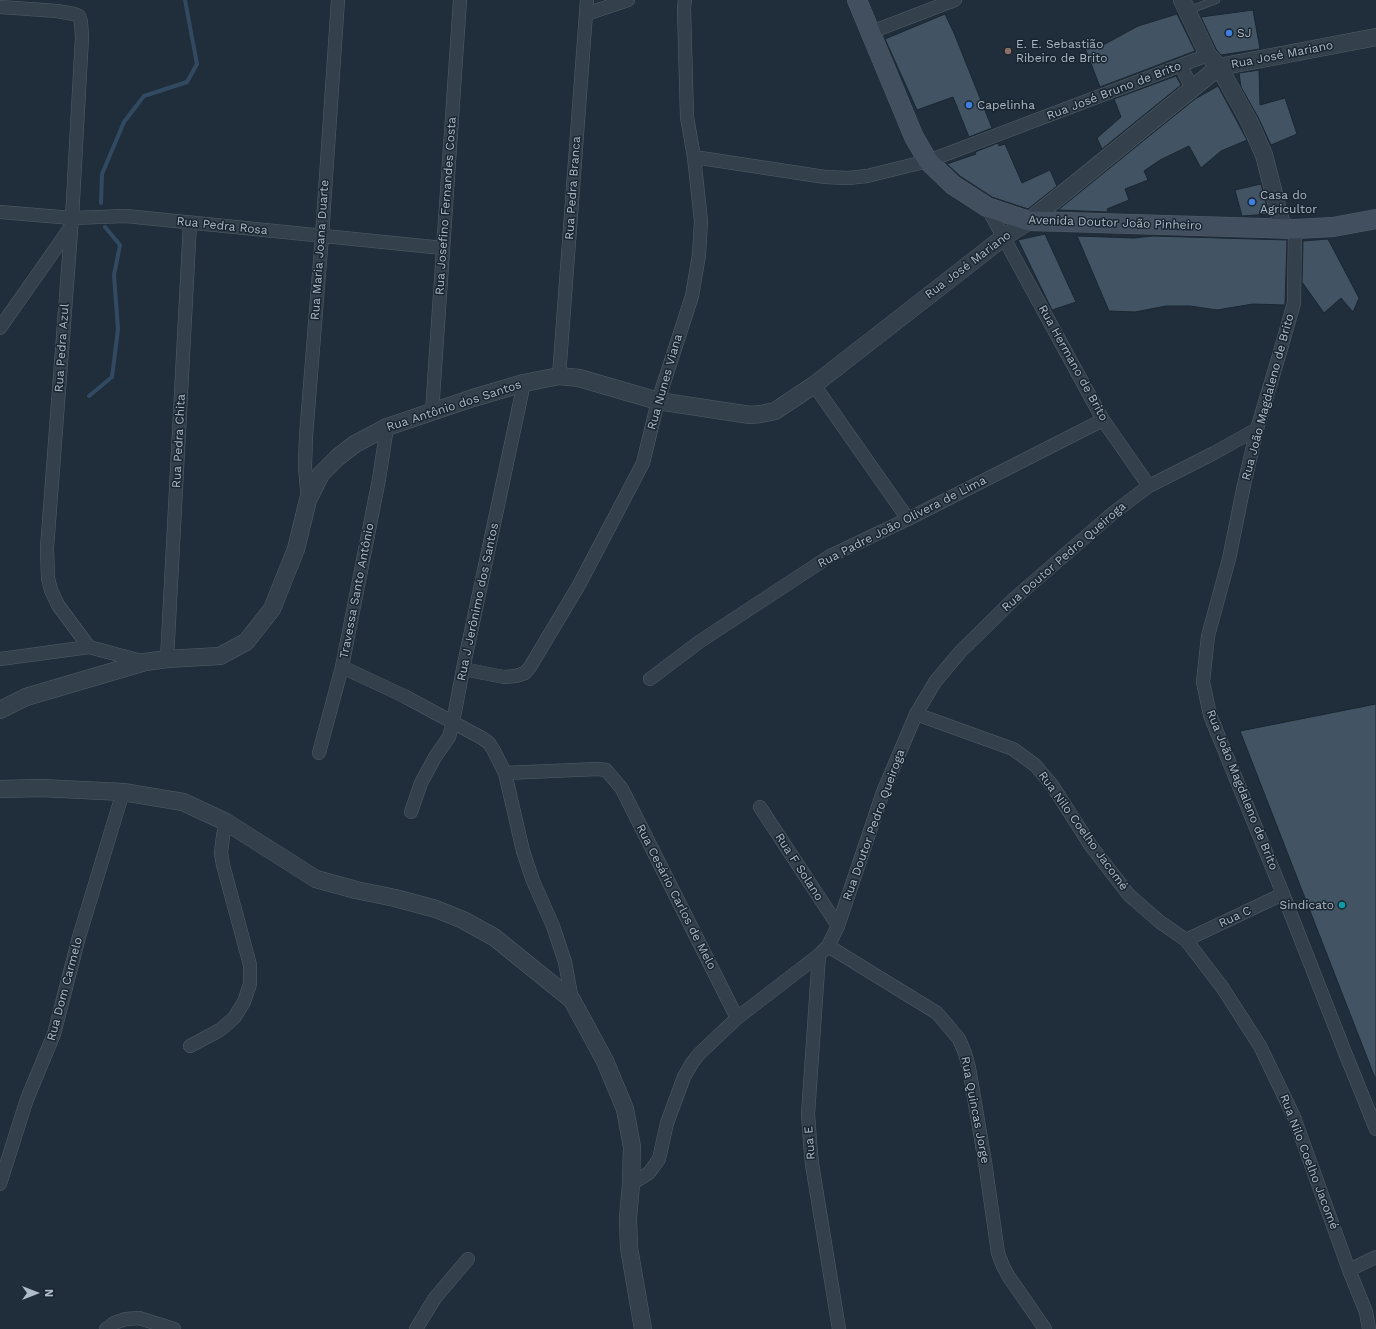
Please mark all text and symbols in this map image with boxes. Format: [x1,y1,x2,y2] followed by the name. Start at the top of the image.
[1237,26,1251,40] place label: SJ
[1224,28,1234,38] marker: SJ
[1016,37,1107,65] place label: E. E. Sebastião Ribeiro de Brito
[1230,38,1334,72] street label: Rua José Mariano
[1003,46,1013,56] marker: E. E. Sebastião Ribeiro de Brito
[1045,59,1183,123] street label: Rua José Bruno de Brito
[977,98,1035,112] place label: Capelinha
[964,100,974,110] marker: Capelinha
[433,117,459,295] street label: Rua Josefino Fernandes Costa
[562,136,584,240] street label: Rua Pedra Branca
[308,179,332,321] street label: Rua Maria Joana Duarte
[1260,188,1317,216] place label: Casa do Agricultor
[1247,197,1257,207] marker: Casa do Agricultor
[1028,213,1202,233] street label: Avenida Doutor João Pinheiro
[176,214,268,238] street label: Rua Pedra Rosa
[922,228,1014,302] street label: Rua José Mariano
[52,303,72,393] street label: Rua Pedra Azul
[1035,303,1111,423] street label: Rua Hermano de Brito
[1239,312,1297,482] street label: Rua João Magdaleno de Brito
[644,332,686,432] street label: Rua Nunes Viana
[385,377,523,435] street label: Rua Antônio dos Santos
[169,394,189,488] street label: Rua Pedra Chita
[815,473,989,571] street label: Rua Padre João Olivera de Lima
[999,499,1129,615] street label: Rua Doutor Pedro Queiroga
[337,522,377,660] street label: Travessa Santo Antônio
[454,522,502,682] street label: Rua J Jerônimo dos Santos
[1203,708,1281,872] street label: Rua João Magdaleno de Brito
[840,747,908,903] street label: Rua Doutor Pedro Queiroga
[1035,769,1131,893] street label: Rua Nilo Coelho Jacomé
[633,822,719,972] street label: Rua Cesário Carlos de Melo
[772,831,826,903] street label: Rua F Solano
[1280,898,1334,912] place label: Sindicato
[1337,900,1347,910] marker: Sindicato
[1216,903,1254,931] street label: Rua C
[44,936,86,1042] street label: Rua Dom Carmelo
[958,1055,992,1165] street label: Rua Quincas Jorge
[1277,1092,1341,1232] street label: Rua Nilo Coelho Jacomé
[802,1126,818,1160] street label: Rua E
[16,1273,56,1313] north arrow
[42,1289,55,1297] text: N

